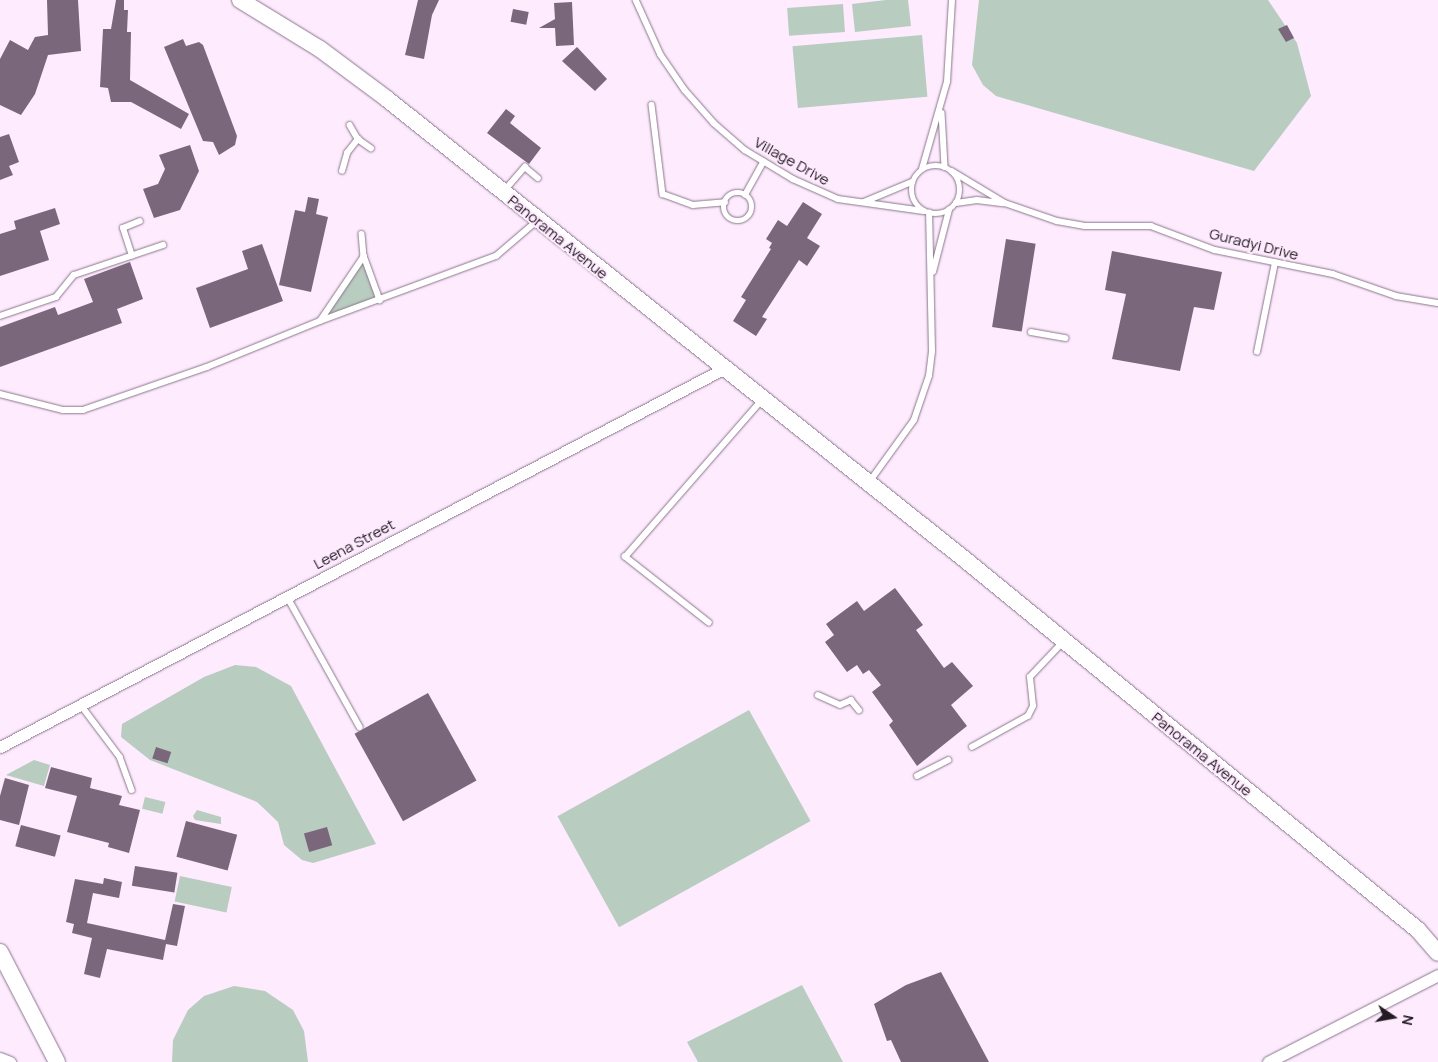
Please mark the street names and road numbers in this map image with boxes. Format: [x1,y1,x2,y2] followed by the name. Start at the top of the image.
[751,133,833,189] street label: Village Drive
[504,191,612,283] street label: Panorama Avenue
[1208,224,1300,264] street label: Guradyi Drive
[310,515,398,573] street label: Leena Street
[1148,708,1256,800] street label: Panorama Avenue

